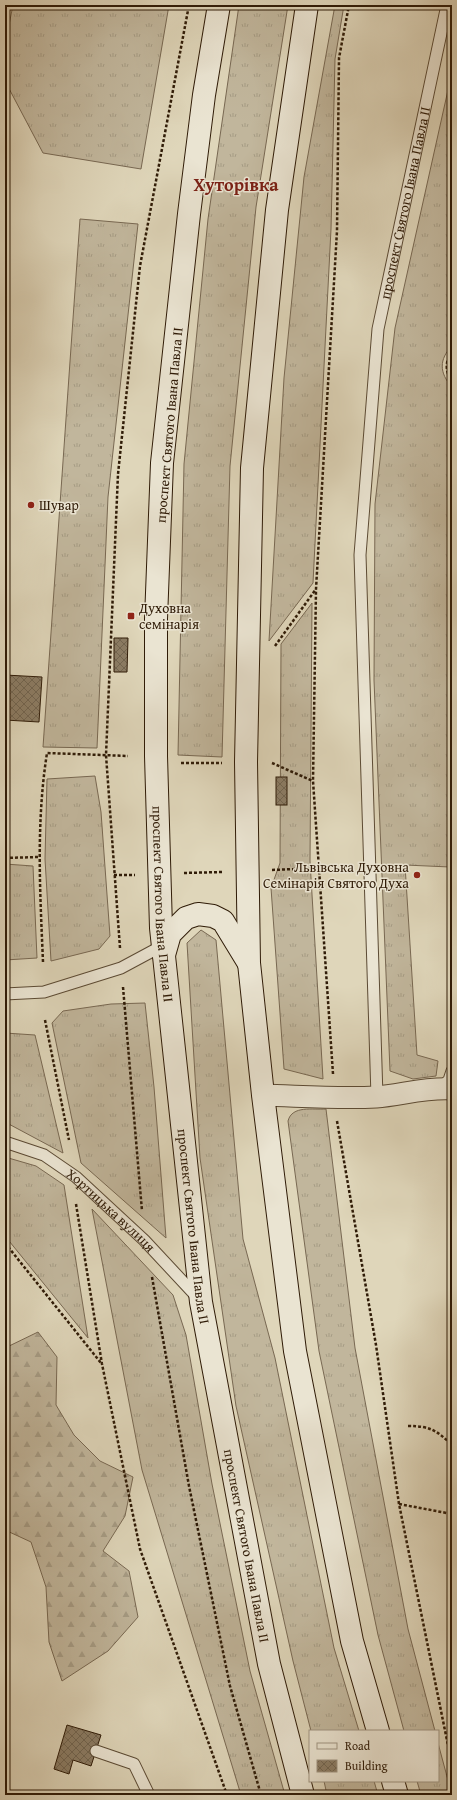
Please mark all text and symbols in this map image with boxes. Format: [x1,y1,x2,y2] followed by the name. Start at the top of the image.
[375,105,435,301] street label: проспект Святого Івана Павла II
[194,171,279,198] district label: Хуторівка
[150,326,188,524] street label: проспект Святого Івана Павла II
[39,495,79,515] place label: Шувар
[26,500,36,510] marker: Шувар
[138,598,199,634] place label: Духовна семінарія
[126,611,136,621] marker: Духовна семінарія
[147,806,179,1003] street label: проспект Святого Івана Павла II
[263,857,409,893] place label: Львівська Духовна Семінарія Святого Духа
[412,870,422,880] marker: Львівська Духовна Семінарія Святого Духа
[173,1128,215,1326] street label: проспект Святого Івана Павла II
[62,1163,160,1256] street label: Хортицька вулиця
[219,1447,275,1644] street label: проспект Святого Івана Павла II
[309,1730,439,1782] legend
[345,1737,371,1754] text: Road
[345,1757,388,1774] text: Building

